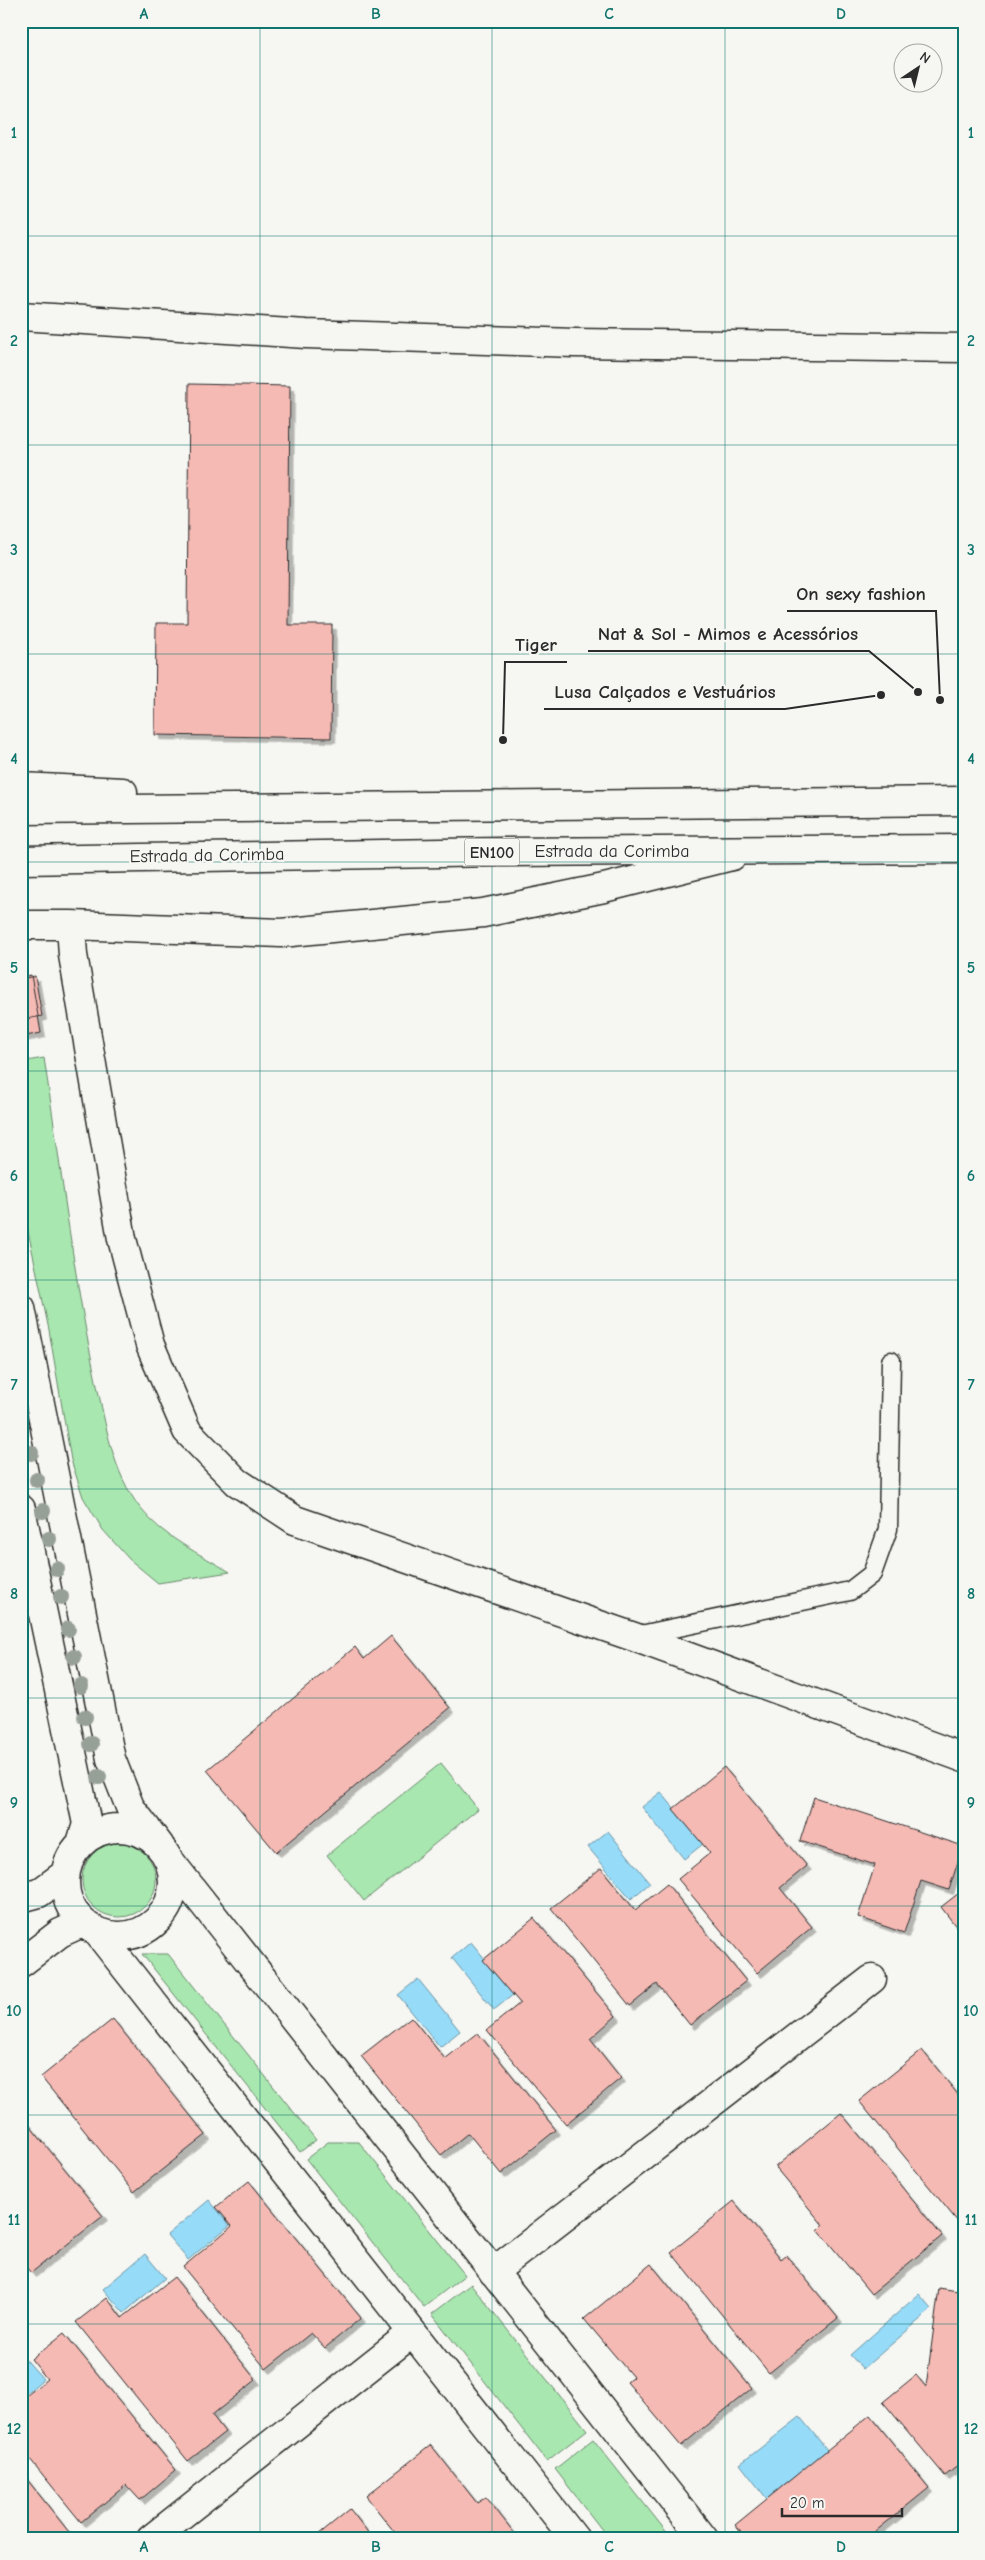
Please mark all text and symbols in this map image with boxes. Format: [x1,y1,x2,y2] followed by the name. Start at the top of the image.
[140,5,149,23] text: A
[371,5,381,23] text: B
[604,5,614,23] text: C
[836,5,846,23] text: D
[892,42,942,92] north arrow
[917,48,934,67] text: N
[11,124,17,142] text: 1
[968,124,974,142] text: 1
[10,332,18,350] text: 2
[967,332,975,350] text: 2
[10,541,18,559] text: 3
[967,541,975,559] text: 3
[787,577,936,611] callout: On sexy fashion
[796,583,926,605] text: On sexy fashion
[588,617,869,651] callout: Nat & Sol - Mimos e Acessórios
[598,623,858,645] text: Nat & Sol - Mimos e Acessórios
[505,628,567,662] callout: Tiger
[515,634,557,656] text: Tiger
[544,675,785,709] callout: Lusa Calçados e Vestuários
[554,681,776,703] text: Lusa Calçados e Vestuários
[10,750,18,768] text: 4
[967,750,975,768] text: 4
[464,839,520,866] road number: EN100
[535,841,689,862] street label: Estrada da Corimba
[129,844,285,867] street label: Estrada da Corimba
[10,959,18,977] text: 5
[967,959,975,977] text: 5
[10,1167,18,1185] text: 6
[967,1167,975,1185] text: 6
[10,1376,18,1394] text: 7
[967,1376,975,1394] text: 7
[10,1585,18,1603] text: 8
[967,1585,975,1603] text: 8
[10,1794,18,1812] text: 9
[967,1794,975,1812] text: 9
[6,2002,22,2020] text: 10
[963,2002,979,2020] text: 10
[8,2211,20,2229] text: 11
[965,2211,977,2229] text: 11
[7,2420,21,2438] text: 12
[964,2420,978,2438] text: 12
[782,2485,902,2517] scale bar
[790,2494,824,2512] text: 20 m
[140,2538,149,2556] text: A
[371,2538,381,2556] text: B
[604,2538,614,2556] text: C
[836,2538,846,2556] text: D

